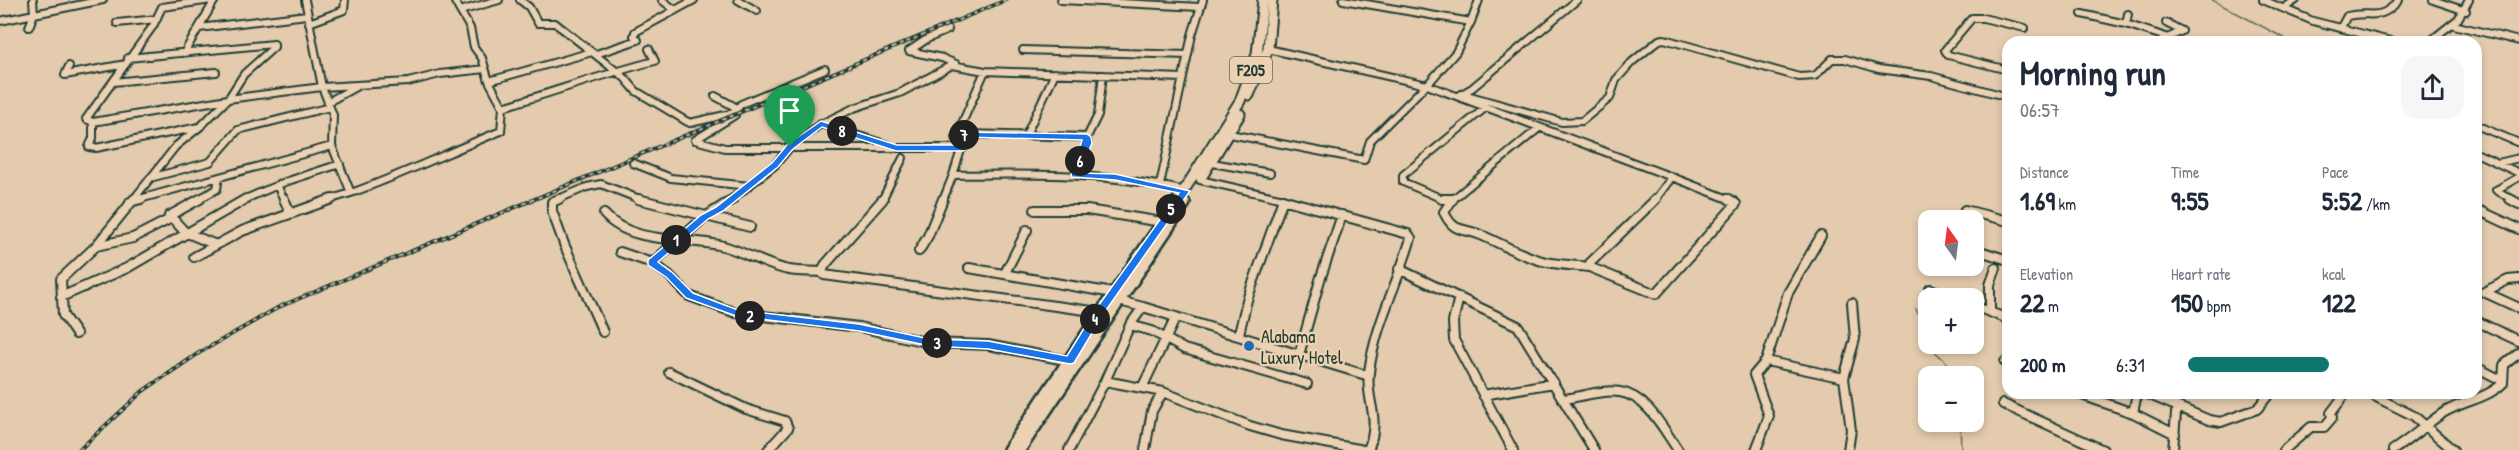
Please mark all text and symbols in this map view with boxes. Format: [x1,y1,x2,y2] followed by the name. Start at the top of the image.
[2020,51,2166,95] text: Morning run
[2401,56,2464,119] button: share
[1230,57,1272,83] road number: F205
[764,85,815,147] pin
[773,94,806,127] icon: arrive
[2020,96,2060,123] text: 06:57
[827,116,857,146] pin: 8
[839,120,845,142] text: 8
[949,120,979,150] pin: 7
[960,124,968,146] text: 7
[1065,146,1095,176] pin: 6
[1077,150,1083,172] text: 6
[2020,161,2069,183] text: Distance
[2171,161,2199,183] text: Time
[2322,161,2349,183] text: Pace
[2020,183,2055,218] text: 1.69
[2171,183,2209,218] text: 9:55
[2322,183,2362,218] text: 5:52
[2055,193,2076,215] text: km
[2362,193,2390,215] text: /km
[1156,194,1186,224] pin: 5
[1168,198,1174,220] text: 5
[1918,210,1984,276] north arrow
[1918,210,1984,432] map controls
[661,225,691,255] pin: 1
[673,229,679,251] text: 1
[2020,263,2073,285] text: Elevation
[2171,263,2231,285] text: Heart rate
[2322,263,2345,285] text: kcal
[2020,285,2044,320] text: 22
[2171,285,2203,320] text: 150
[2322,285,2356,320] text: 122
[1918,288,1984,354] button: +
[2044,295,2059,317] text: m
[2203,295,2231,317] text: bpm
[735,301,765,331] pin: 2
[1080,304,1110,334] pin: 4
[746,305,754,327] text: 2
[1092,308,1098,330] text: 4
[1261,324,1343,370] place label: Alabama Luxury Hotel
[922,328,952,358] pin: 3
[933,332,941,354] text: 3
[1242,339,1256,353] marker: Alabama Luxury Hotel
[2020,351,2065,378] text: 200 m
[2116,351,2145,378] text: 6:31
[1918,366,1984,432] button: −

